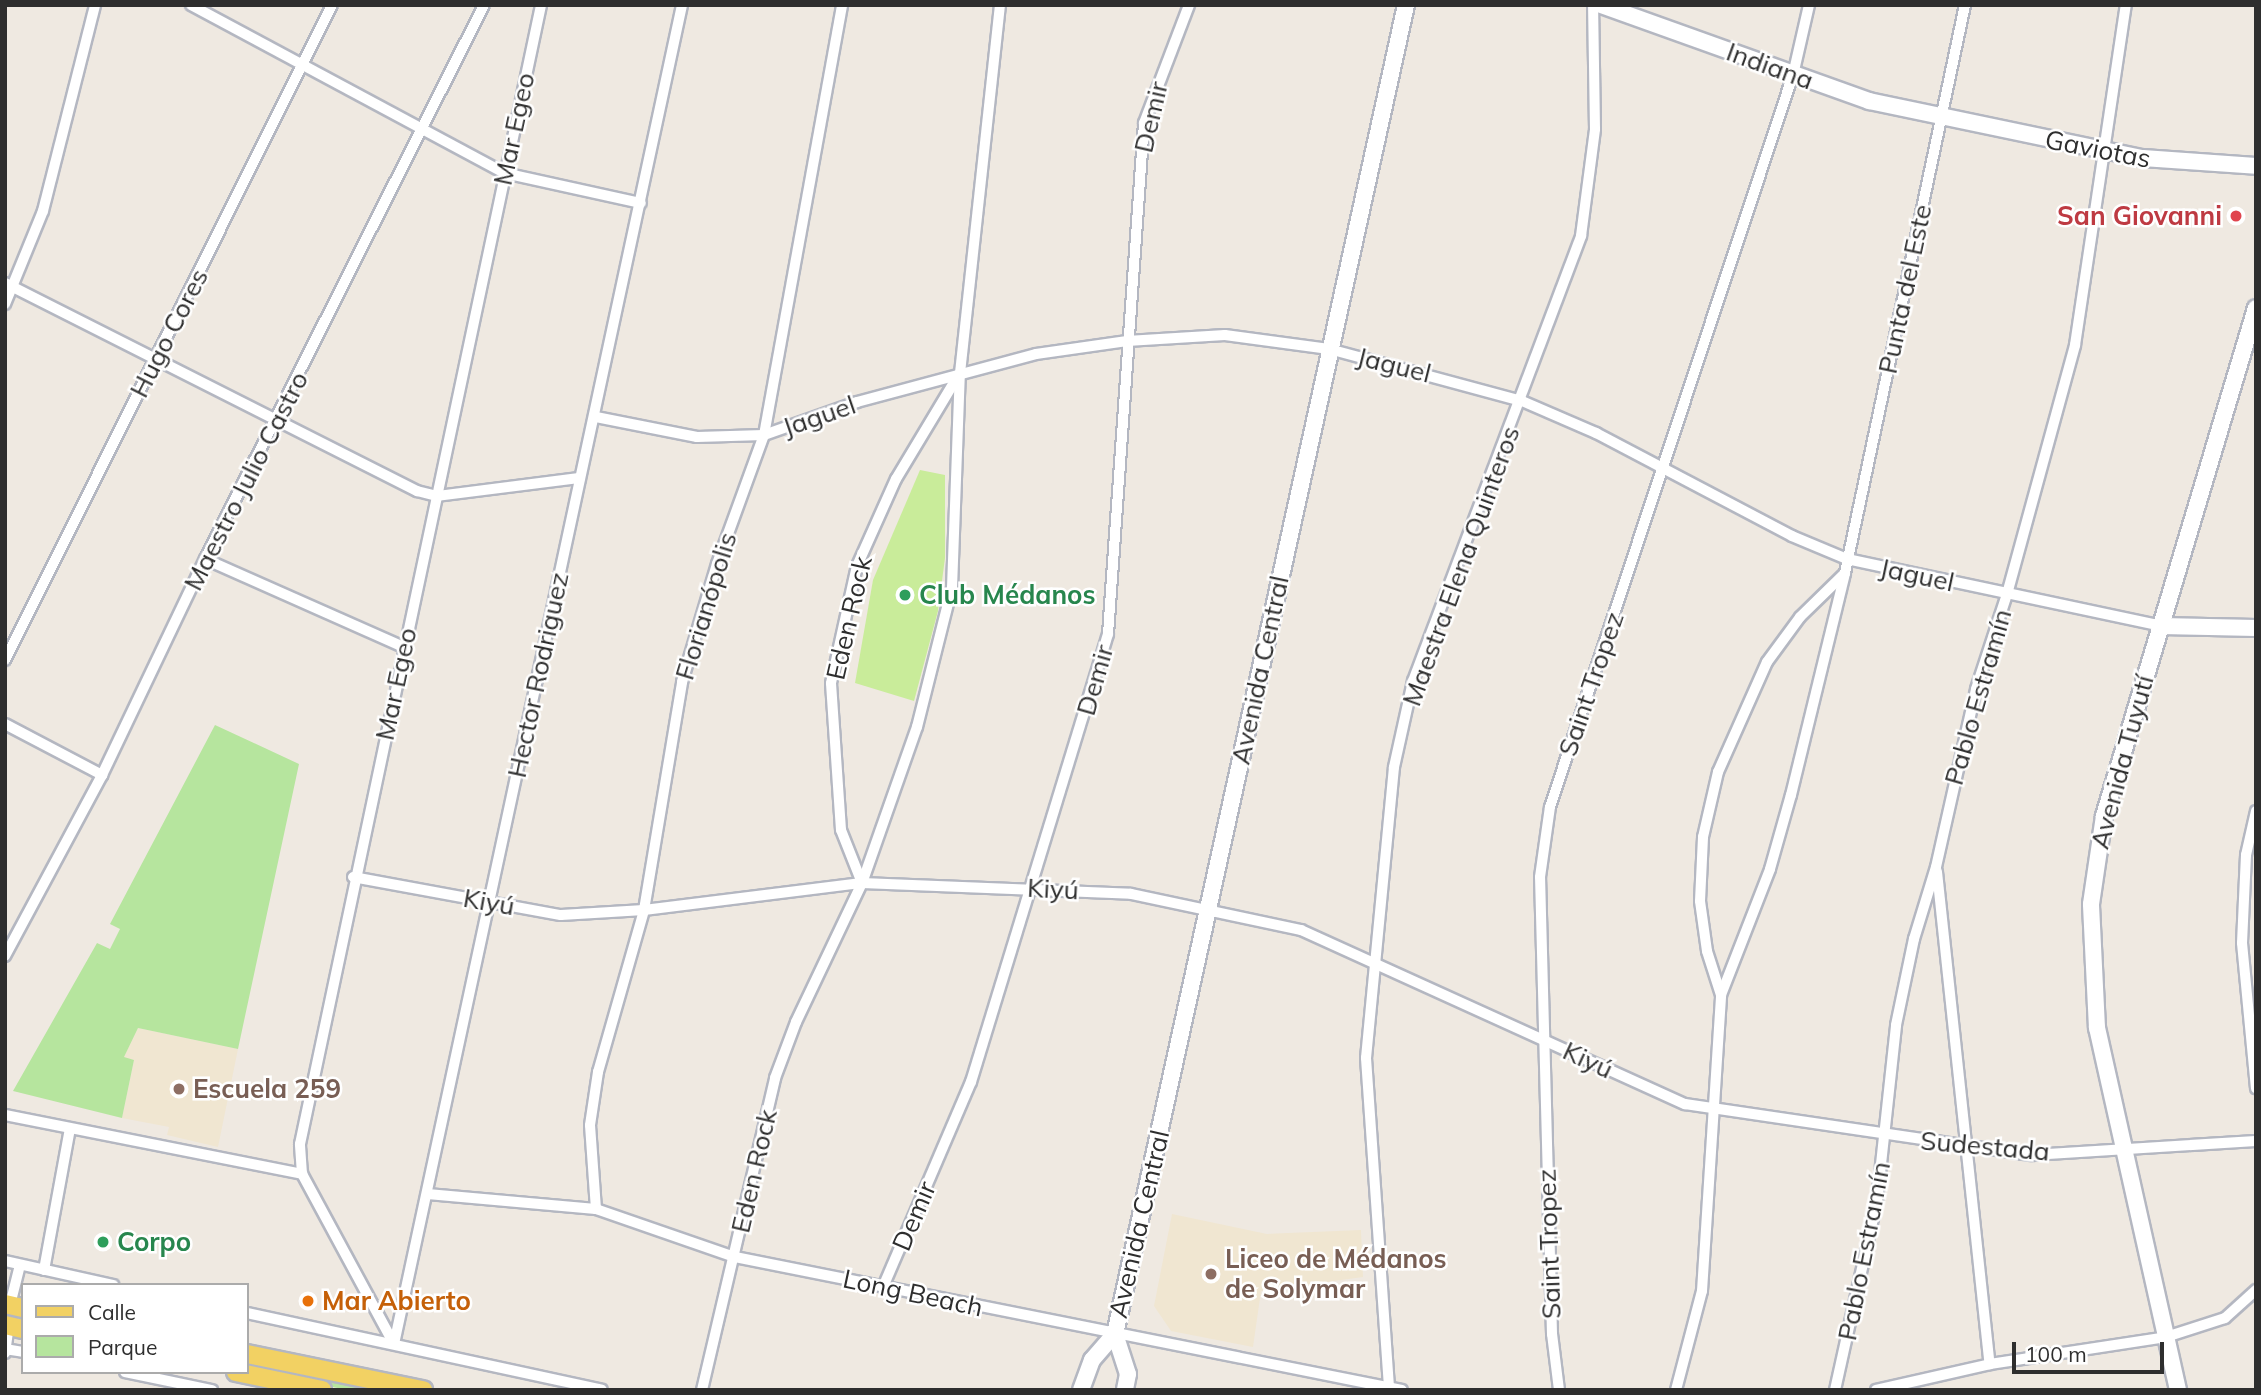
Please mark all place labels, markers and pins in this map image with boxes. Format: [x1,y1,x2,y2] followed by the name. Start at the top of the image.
[2057,200,2222,232] place label: San Giovanni
[2228,208,2244,224] marker: San Giovanni
[919,579,1096,611] place label: Club Médanos
[897,587,913,603] marker: Club Médanos
[193,1073,341,1105] place label: Escuela 259
[171,1081,187,1097] marker: Escuela 259
[117,1226,191,1258] place label: Corpo
[95,1234,111,1250] marker: Corpo
[1225,1243,1447,1304] place label: Liceo de Médanos de Solymar
[1203,1266,1219,1282] marker: Liceo de Médanos de Solymar
[322,1285,471,1317] place label: Mar Abierto
[300,1293,316,1309] marker: Mar Abierto

